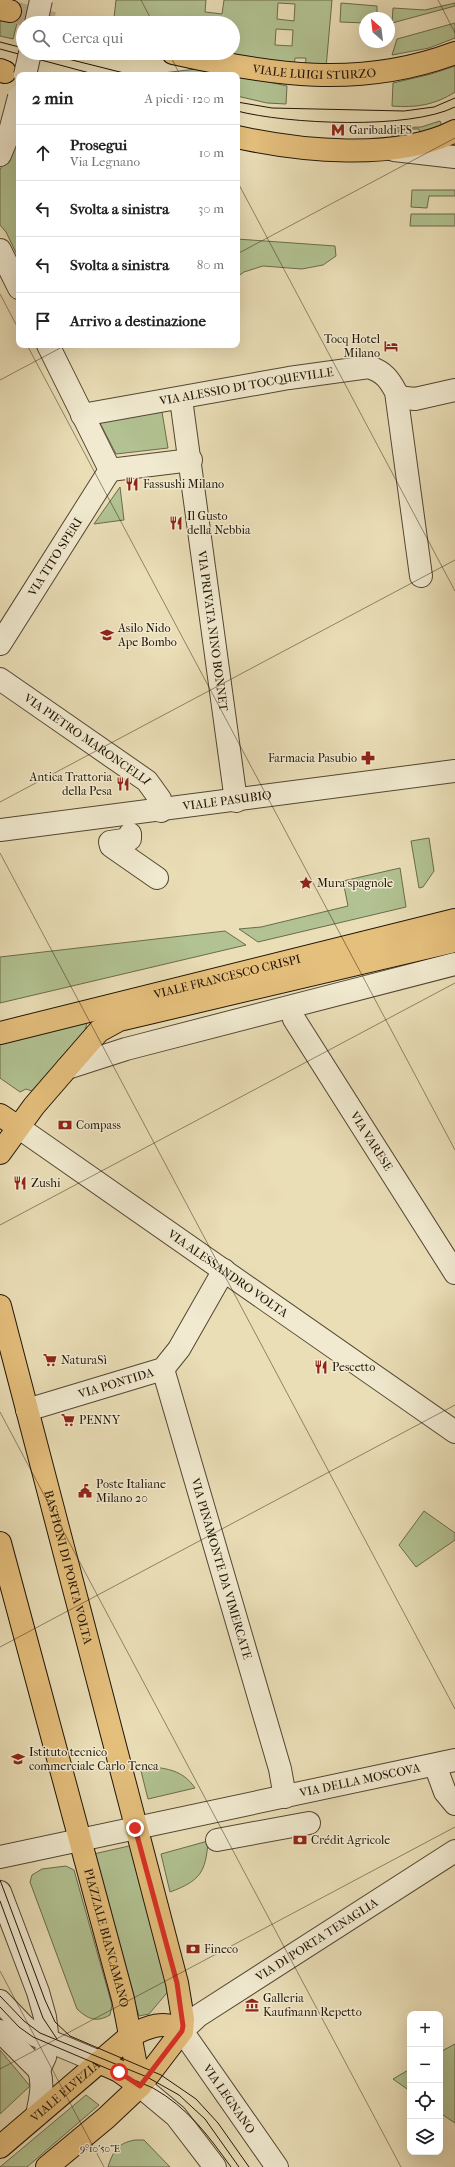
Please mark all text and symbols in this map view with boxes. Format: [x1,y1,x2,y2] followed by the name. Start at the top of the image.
[359,12,395,48] north arrow
[16,16,240,60] search box
[30,27,52,49] icon: search
[62,29,123,47] text: Cerca qui
[250,62,377,82] street label: VIALE LUIGI STURZO
[32,88,73,108] text: 2 min
[144,91,224,106] text: A piedi · 120 m
[330,122,346,138] metro station icon: Garibaldi FS
[349,123,412,137] place label: Garibaldi FS
[70,136,127,154] text: Prosegui
[32,142,54,164] icon: ahead
[199,145,224,160] text: 10 m
[70,154,140,169] text: Via Legnano
[32,198,54,220] icon: left
[70,200,169,218] text: Svolta a sinistra
[198,201,224,216] text: 30 m
[32,254,54,276] icon: left
[70,256,169,274] text: Svolta a sinistra
[197,257,224,272] text: 80 m
[32,310,54,332] icon: arrive
[70,312,206,330] text: Arrivo a destinazione
[324,332,381,360] place label: Tocq Hotel Milano
[383,338,399,354] hotel icon: Tocq Hotel Milano
[157,365,334,408] street label: VIA ALESSIO DI TOCQUEVILLE
[124,476,140,492] restaurant icon: Fassushi Milano
[143,477,224,491] place label: Fassushi Milano
[187,509,251,537] place label: Il Gusto della Nebbia
[25,515,85,600] street label: VIA TITO SPERI
[168,515,184,531] restaurant icon: Il Gusto della Nebbia
[195,549,231,713] street label: VIA PRIVATA NINO BONNET
[117,621,177,649] place label: Asilo Nido Ape Bombo
[99,627,115,643] school or university icon: Asilo Nido Ape Bombo
[20,690,154,787] street label: VIA PIETRO MARONCELLI
[360,750,376,766] pharmacy icon: Farmacia Pasubio
[268,751,357,765] place label: Farmacia Pasubio
[29,770,112,798] place label: Antica Trattoria della Pesa
[115,776,131,792] restaurant icon: Antica Trattoria della Pesa
[181,788,272,813] street label: VIALE PASUBIO
[298,875,314,891] place icon: Mura spagnole
[317,876,393,890] place label: Mura spagnole
[151,952,302,1002] street label: VIALE FRANCESCO CRISPI
[347,1108,395,1173] street label: VIA VARESE
[57,1117,73,1133] bank icon: Compass
[76,1118,122,1132] place label: Compass
[12,1175,28,1191] restaurant icon: Zushi
[31,1176,61,1190] place label: Zushi
[164,1226,291,1320] street label: VIA ALESSANDRO VOLTA
[42,1352,58,1368] supermarket icon: NaturaSì
[61,1353,107,1367] place label: NaturaSì
[313,1359,329,1375] restaurant icon: Pescetto
[332,1360,375,1374] place label: Pescetto
[76,1365,156,1401] street label: VIA PONTIDA
[60,1412,76,1428] supermarket icon: PENNY
[79,1413,121,1427] place label: PENNY
[188,1475,255,1661] street label: VIA PINAMONTE DA VIMERCATE
[96,1477,166,1505] place label: Poste Italiane Milano 20
[77,1483,93,1499] public building icon: Poste Italiane Milano 20
[41,1489,95,1646] street label: BASTIONI DI PORTA VOLTA
[29,1745,159,1773] place label: Istituto tecnico commerciale Carlo Tenca
[10,1751,26,1767] school or university icon: Istituto tecnico commerciale Carlo Tenca
[297,1761,422,1800] street label: VIA DELLA MOSCOVA
[126,1819,144,1837] route end
[292,1832,308,1848] bank icon: Crédit Agricole
[311,1833,390,1847] place label: Crédit Agricole
[81,1867,131,2008] street label: PIAZZALE BIANCAMANO
[252,1895,381,1985] street label: VIA DI PORTA TENAGLIA
[185,1941,201,1957] bank icon: Fineco
[204,1942,238,1956] place label: Fineco
[263,1991,362,2019] place label: Galleria Kaufmann Repetto
[244,1997,260,2013] museum icon: Galleria Kaufmann Repetto
[407,2011,443,2155] map controls
[407,2011,443,2047] button: +
[407,2047,443,2083] button: −
[27,2058,103,2125] street label: VIALE ELVEZIA
[199,2061,258,2136] street label: VIA LEGNANO
[110,2063,128,2081] route start
[407,2083,443,2119] button: locate
[407,2119,443,2155] button: layers
[80,2143,120,2155] text: 9°10'50"E

